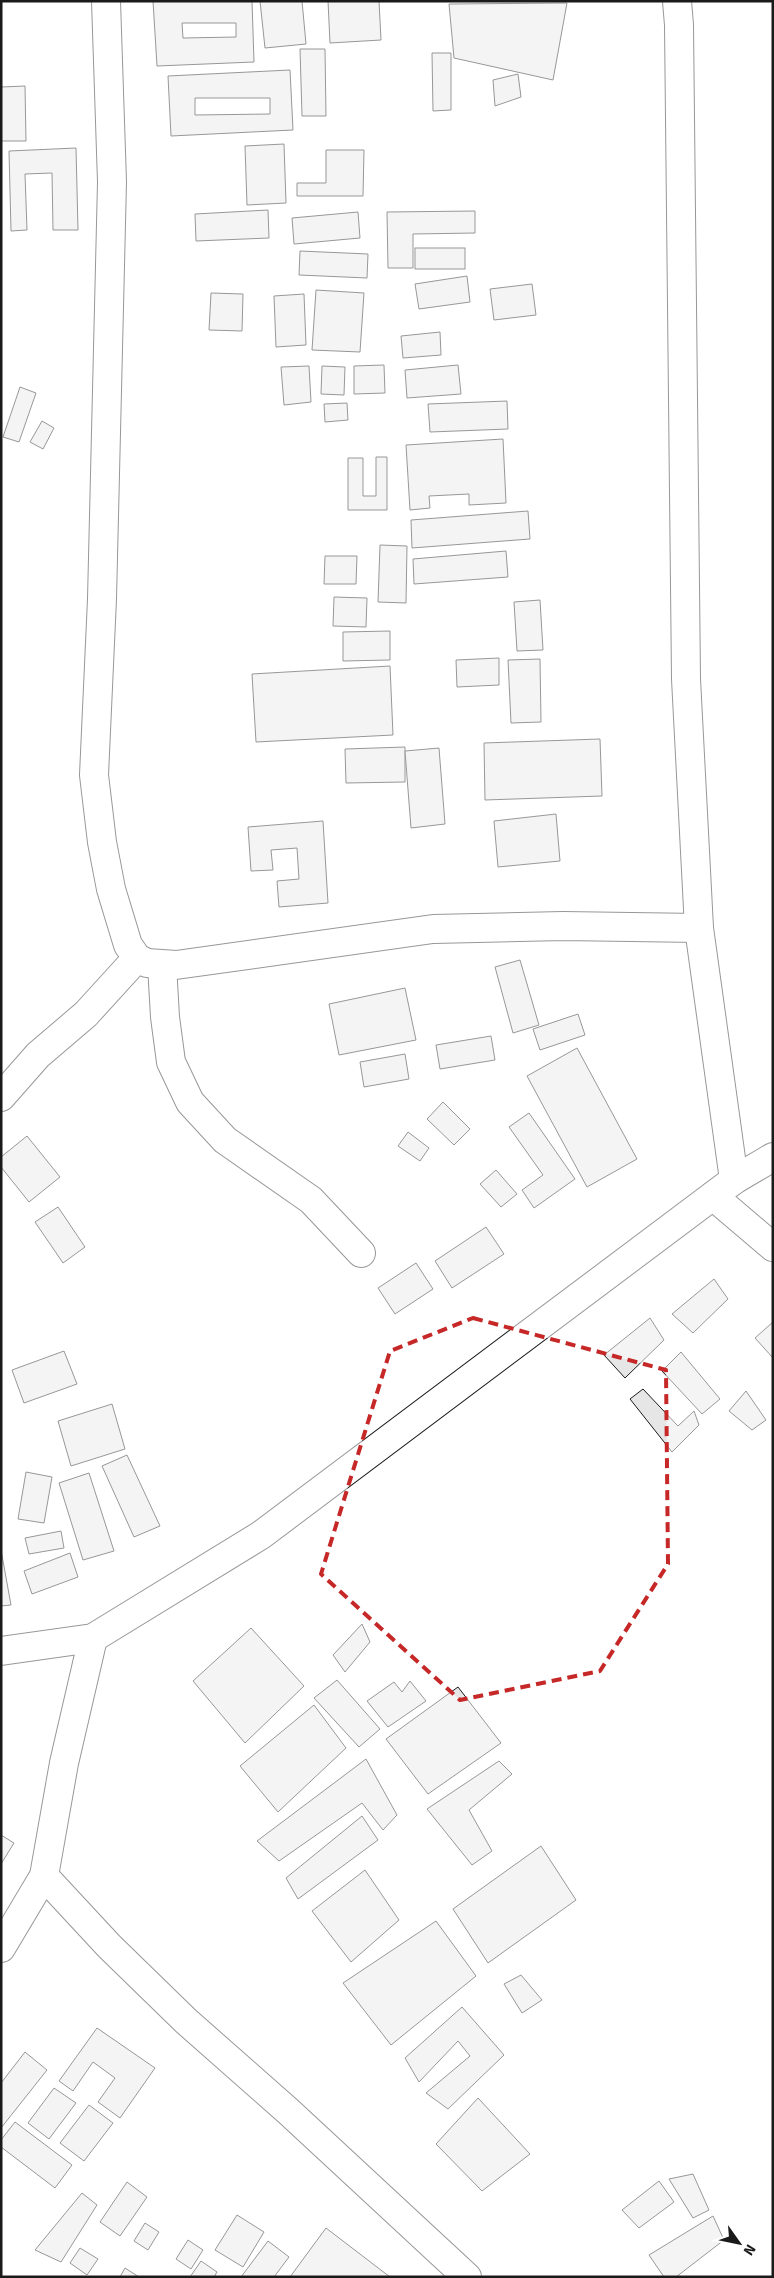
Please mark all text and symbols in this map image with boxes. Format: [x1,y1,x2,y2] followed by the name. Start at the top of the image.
[714,2218,764,2268] north arrow
[740,2241,759,2259] text: N

